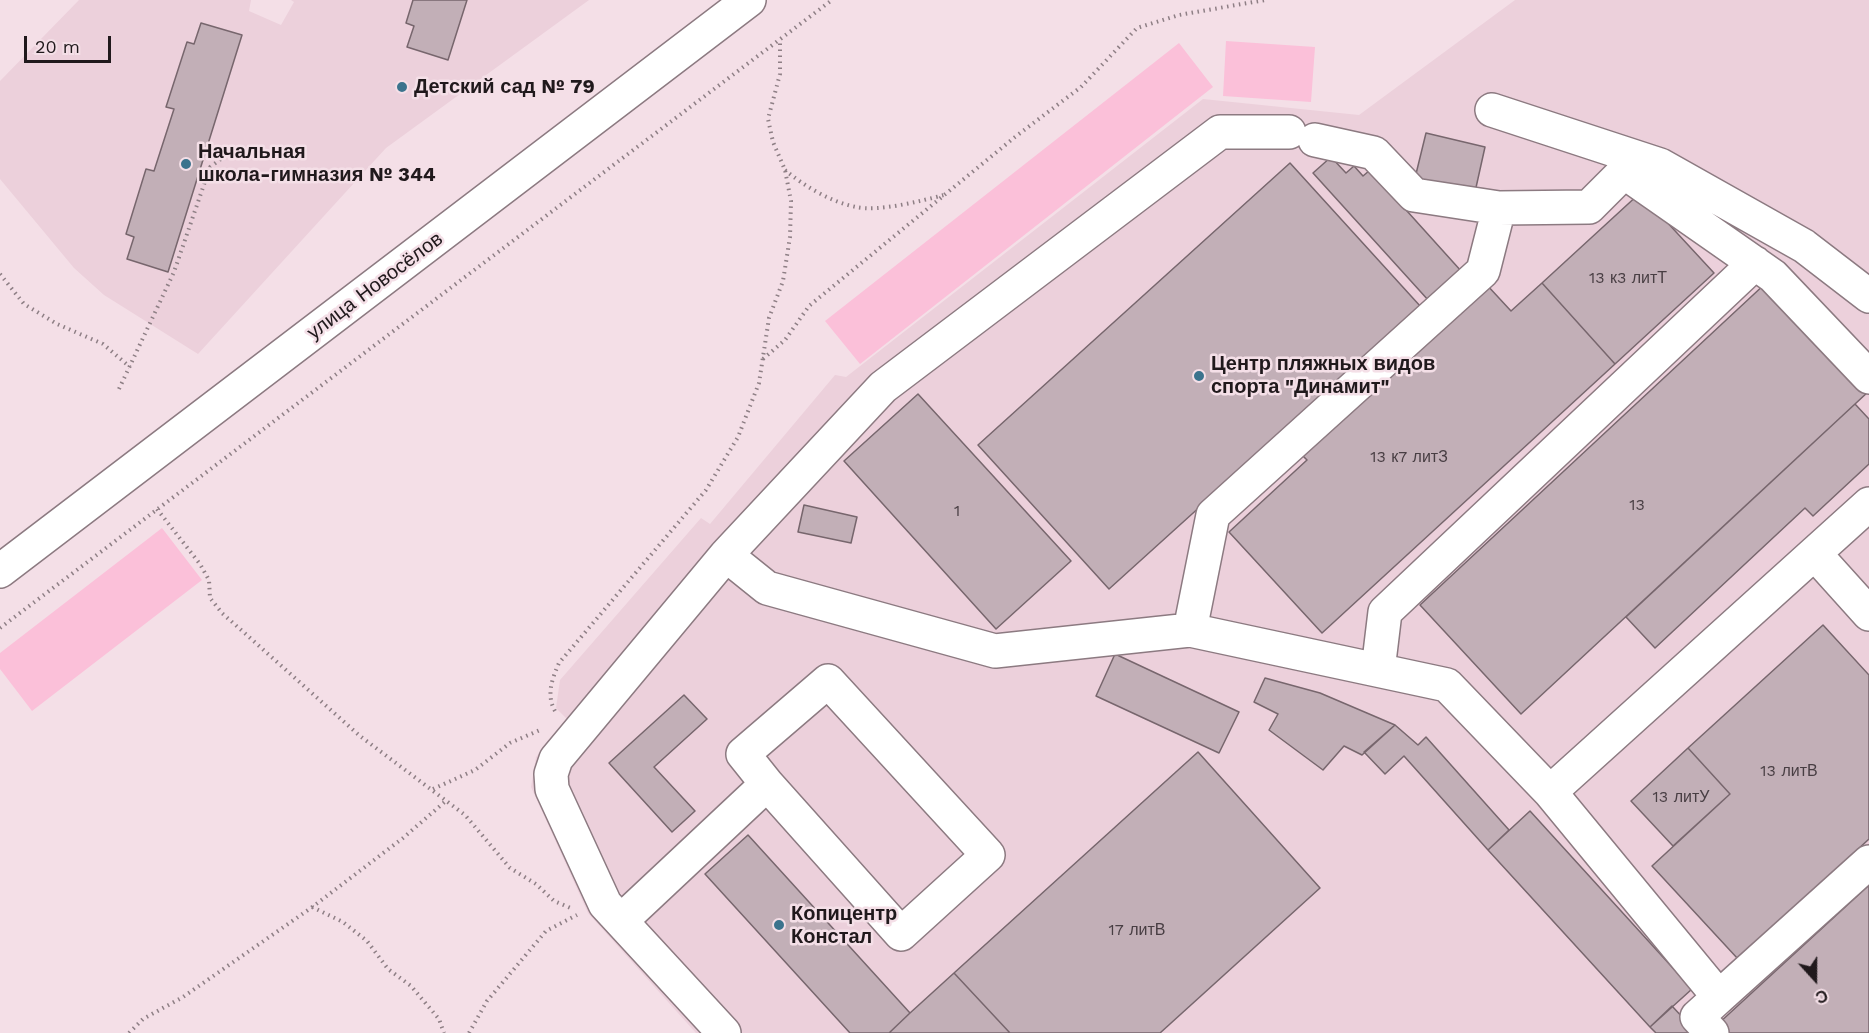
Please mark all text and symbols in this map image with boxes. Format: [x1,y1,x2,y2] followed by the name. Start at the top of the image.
[27,24,114,62] scale bar
[35,36,80,57] text: 20 m
[414,75,595,99] place label: Детский сад № 79
[395,80,409,94] marker: Детский сад № 79
[198,140,436,187] place label: Начальная школа-гимназия № 344
[179,157,193,171] marker: Начальная школа-гимназия № 344
[302,227,448,345] street label: улица Новосёлов
[1589,268,1667,288] house number: 13 к3 литТ
[1211,352,1435,399] place label: Центр пляжных видов спорта "Динамит"
[1192,369,1206,383] marker: Центр пляжных видов спорта "Динамит"
[1370,447,1448,467] house number: 13 к7 литЗ
[1629,495,1645,515] house number: 13
[954,501,960,521] house number: 1
[1760,761,1818,781] house number: 13 литВ
[1653,787,1709,807] house number: 13 литУ
[791,902,897,949] place label: Копицентр Констал
[772,918,786,932] marker: Копицентр Констал
[1109,920,1165,940] house number: 17 литВ
[1785,949,1845,1009] north arrow
[1813,985,1830,1007] text: С

